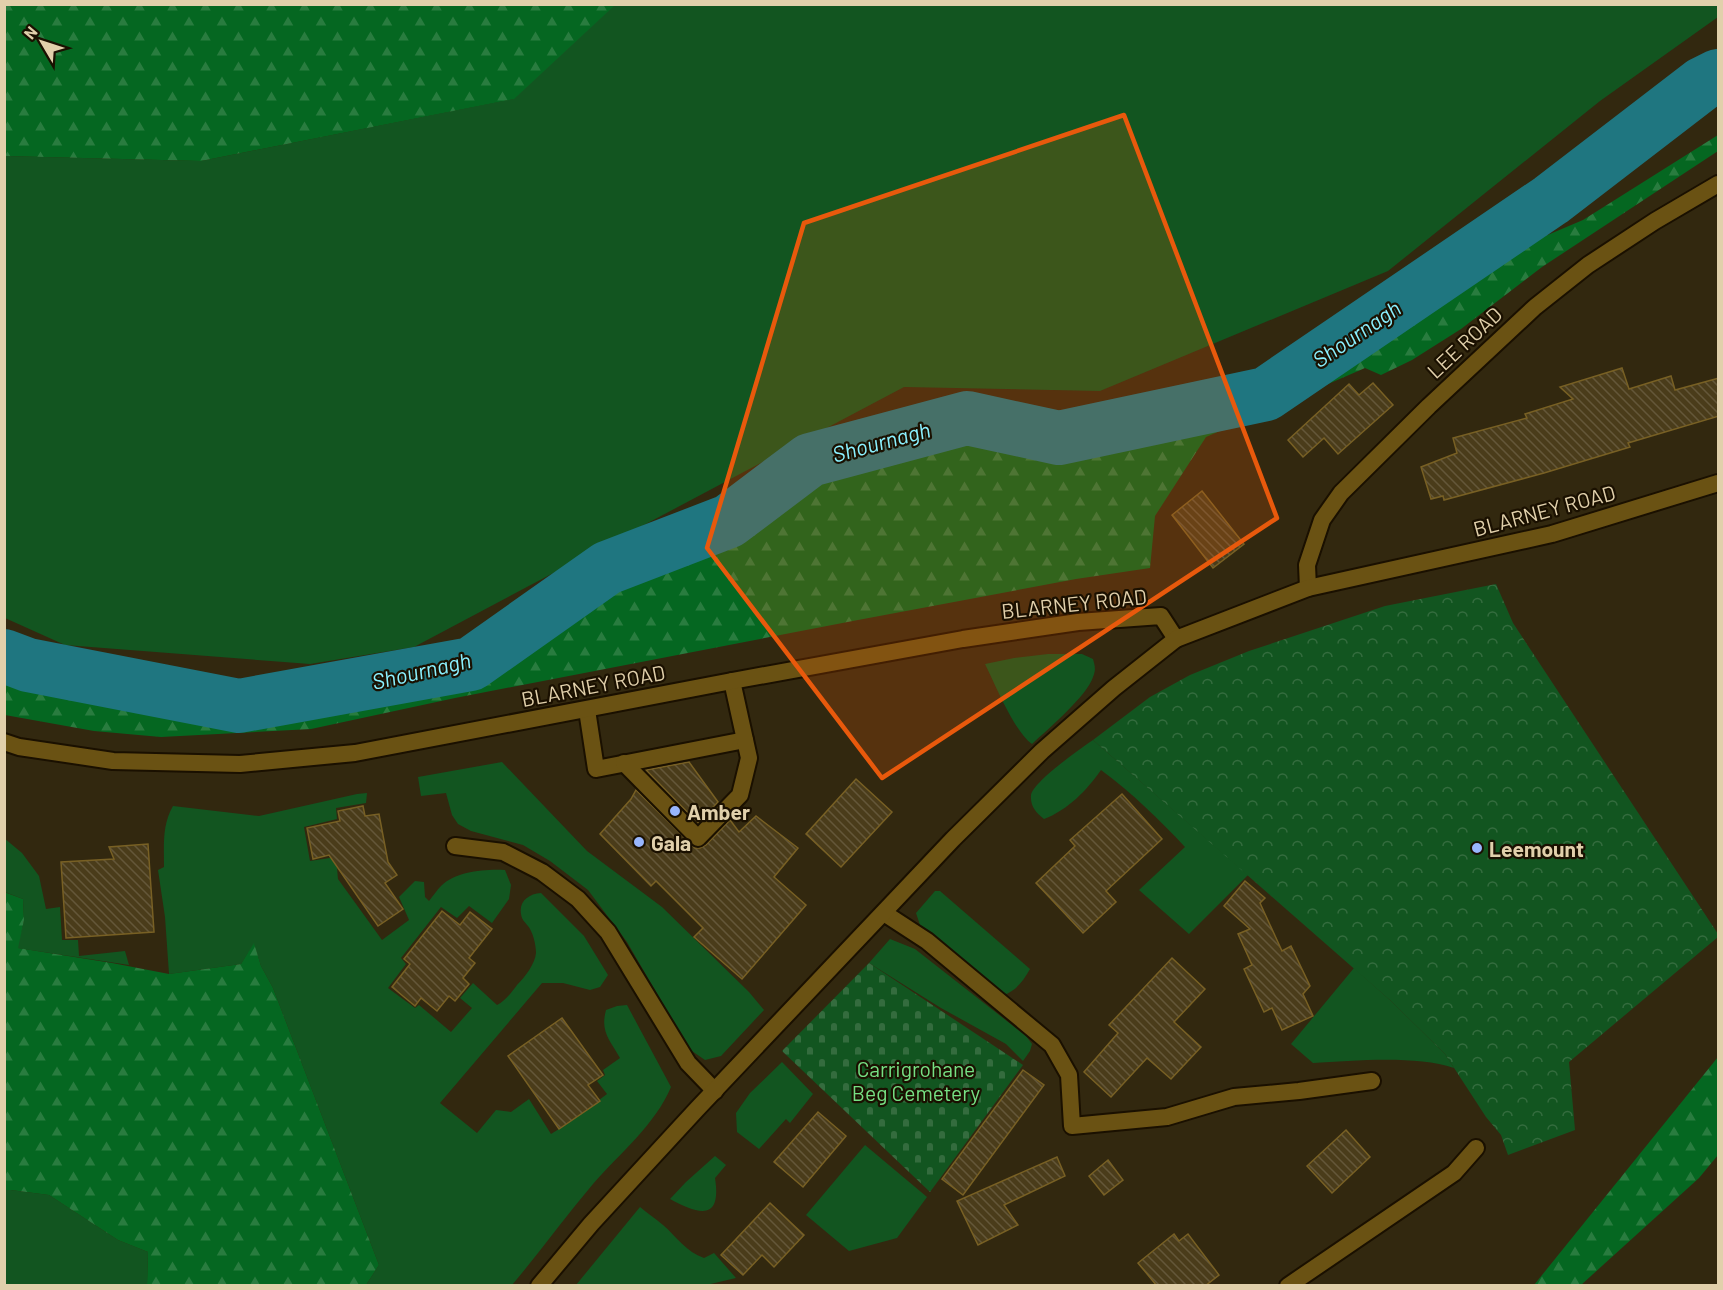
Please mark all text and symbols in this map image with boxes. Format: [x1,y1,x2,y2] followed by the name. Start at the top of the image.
[12,12,72,72] north arrow
[19,22,41,42] text: N
[1307,294,1405,372] water label: Shournagh
[1421,301,1507,383] street label: LEE ROAD
[829,415,933,467] water label: Shournagh
[1470,479,1618,541] street label: BLARNEY ROAD
[1000,583,1148,623] street label: BLARNEY ROAD
[369,646,473,694] water label: Shournagh
[519,659,667,711] street label: BLARNEY ROAD
[687,799,750,824] place label: Amber
[668,804,682,818] marker: Amber
[651,830,691,855] place label: Gala
[632,835,646,849] marker: Gala
[1489,836,1584,861] place label: Leemount
[1470,841,1484,855] marker: Leemount
[852,1056,981,1105] park label: Carrigrohane Beg Cemetery

